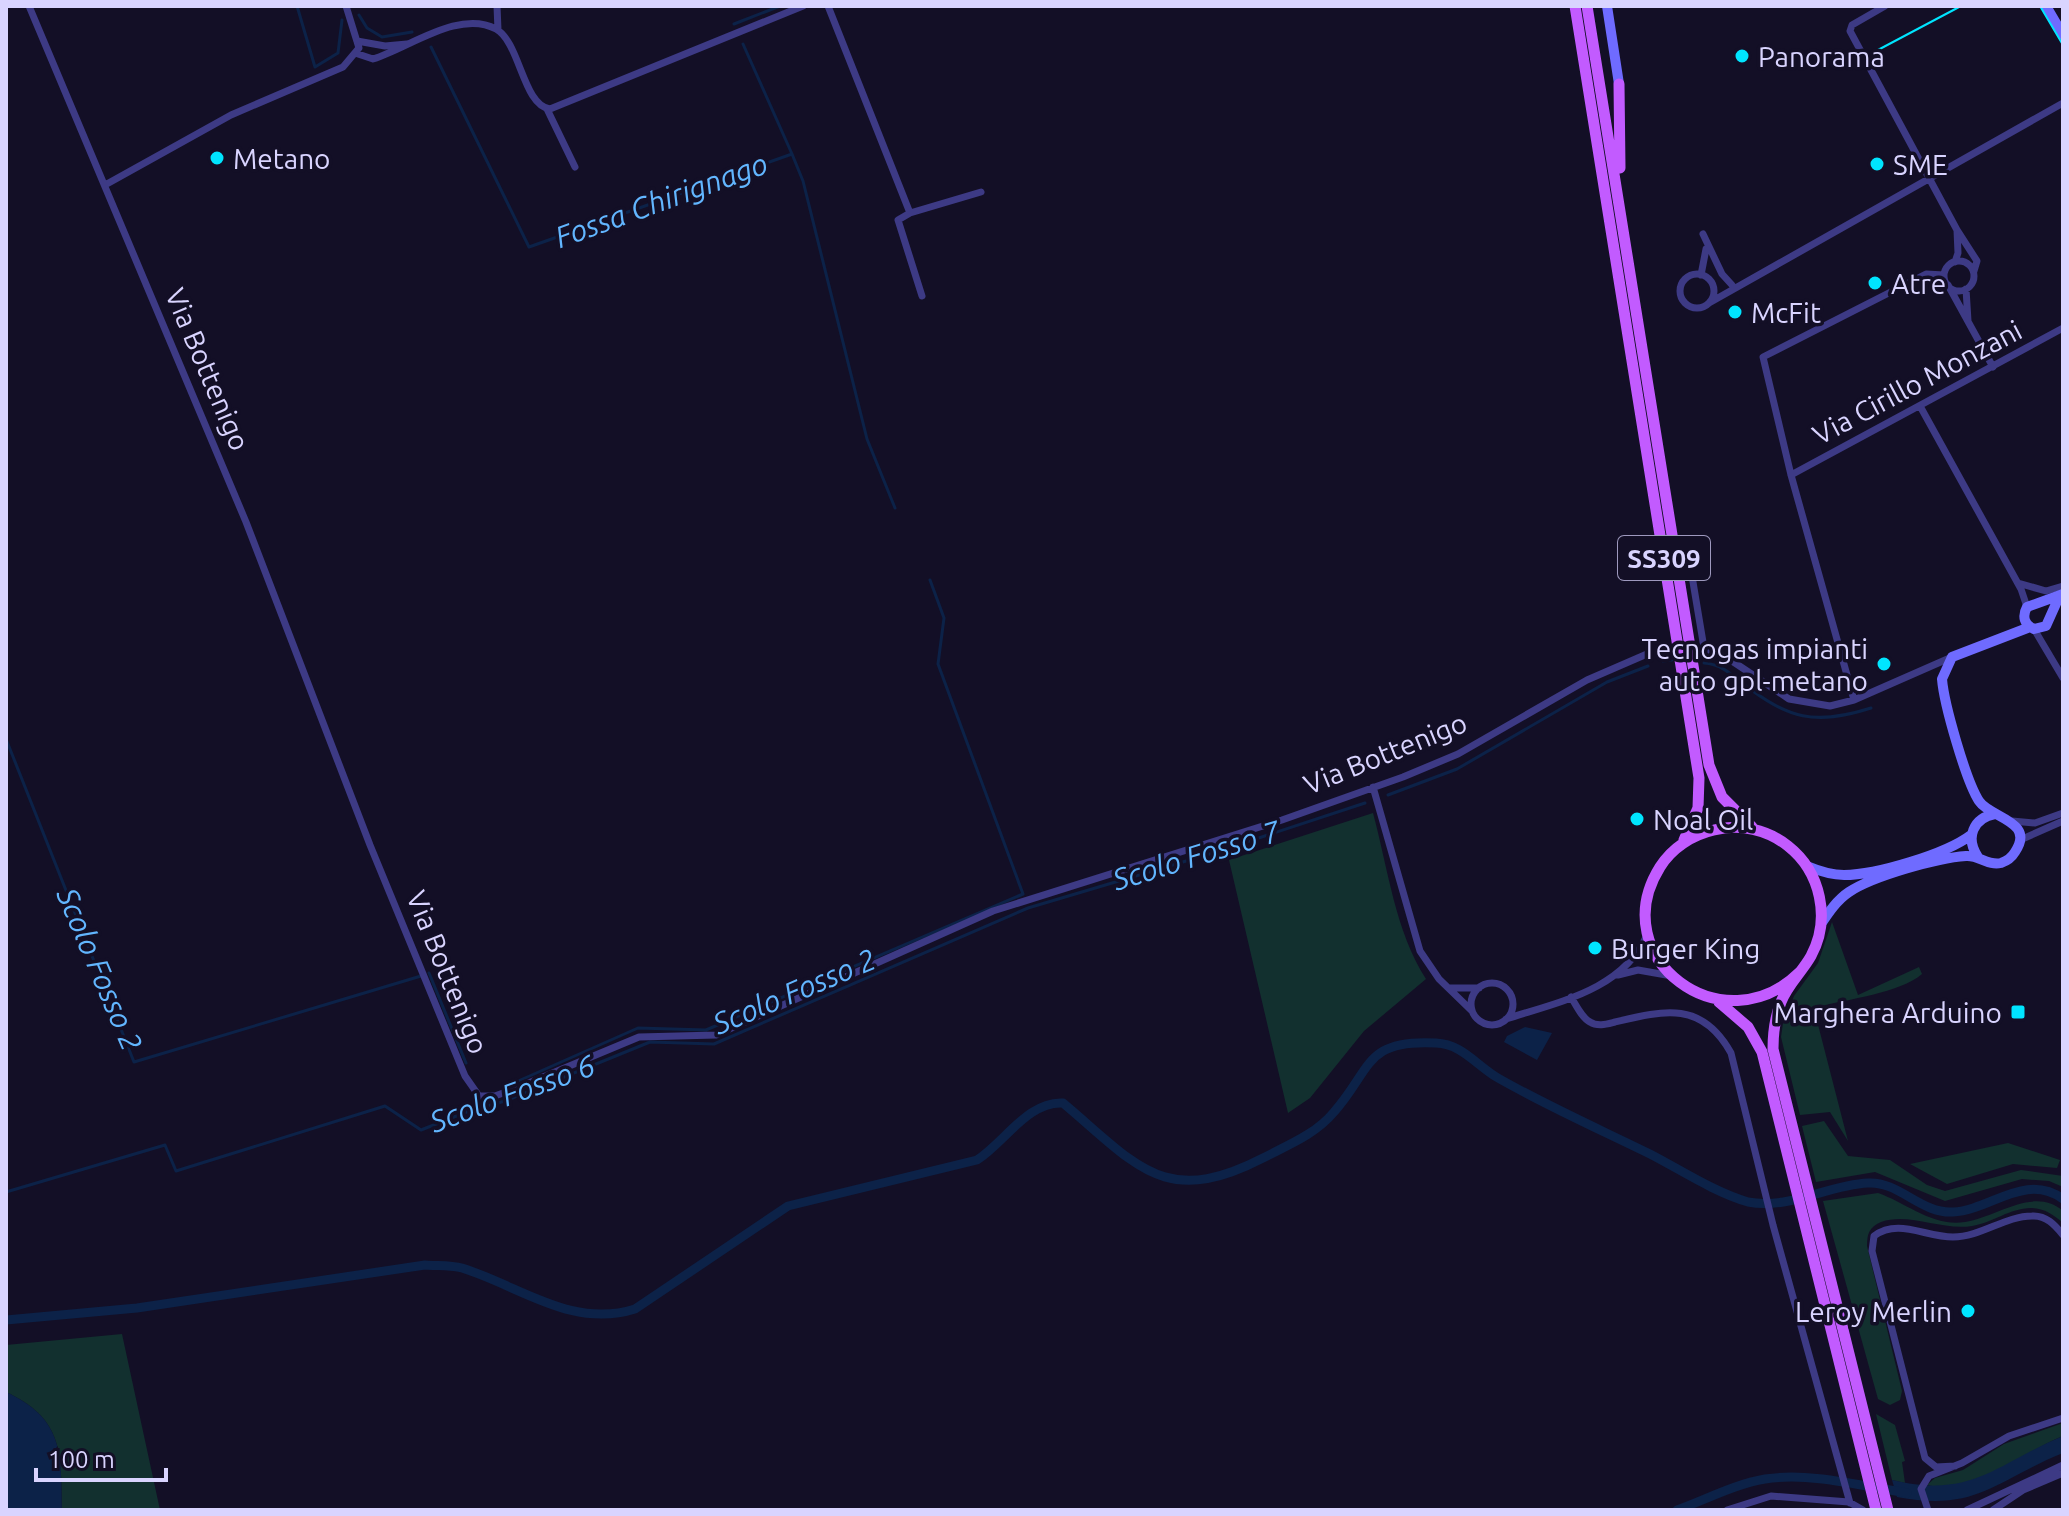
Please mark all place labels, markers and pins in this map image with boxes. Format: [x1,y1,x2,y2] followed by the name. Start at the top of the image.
[1758,41,1885,72] place label: Panorama
[1733,47,1751,65] marker: Panorama
[233,143,331,174] place label: Metano
[208,149,226,167] marker: Metano
[1893,149,1948,180] place label: SME
[1868,155,1886,173] marker: SME
[1891,268,1946,299] place label: Atre
[1866,274,1884,292] marker: Atre
[1751,297,1821,328] place label: McFit
[1726,303,1744,321] marker: McFit
[1642,633,1868,696] place label: Tecnogas impianti auto gpl-metano
[1875,655,1893,673] marker: Tecnogas impianti auto gpl-metano
[1653,804,1753,835] place label: Noal Oil
[1628,810,1646,828] marker: Noal Oil
[1611,933,1760,964] place label: Burger King
[1586,939,1604,957] marker: Burger King
[1773,997,2002,1028] place label: Marghera Arduino
[2009,1003,2027,1021] marker: Marghera Arduino
[1795,1296,1952,1327] place label: Leroy Merlin
[1959,1302,1977,1320] marker: Leroy Merlin

